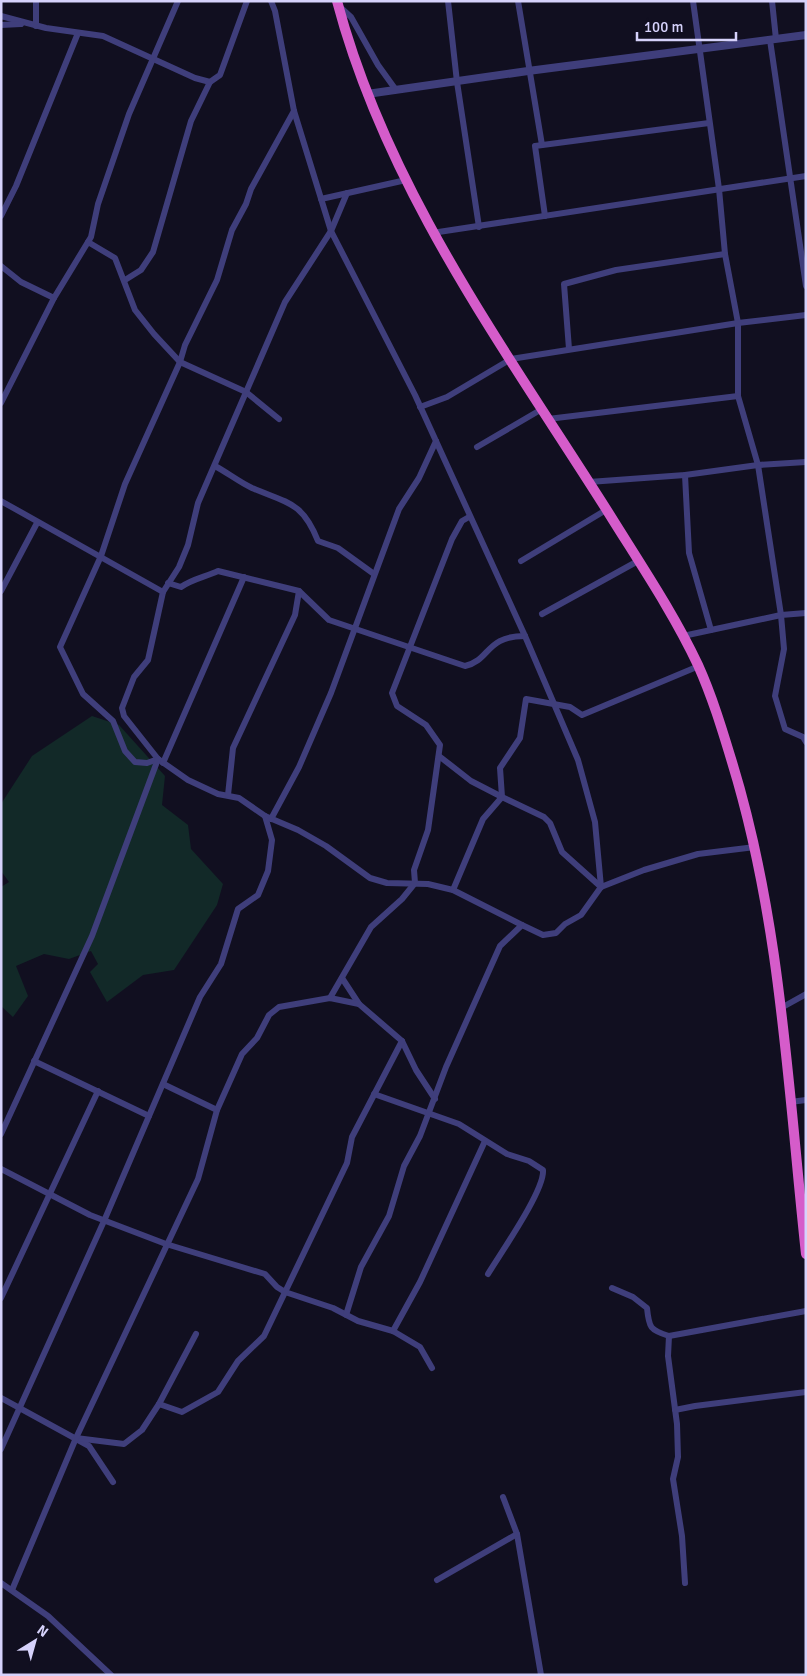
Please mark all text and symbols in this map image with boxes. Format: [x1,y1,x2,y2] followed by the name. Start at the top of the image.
[637,10,736,42] scale bar
[644,18,684,36] text: 100 m
[10,1616,60,1666] north arrow
[34,1621,52,1641] text: N

